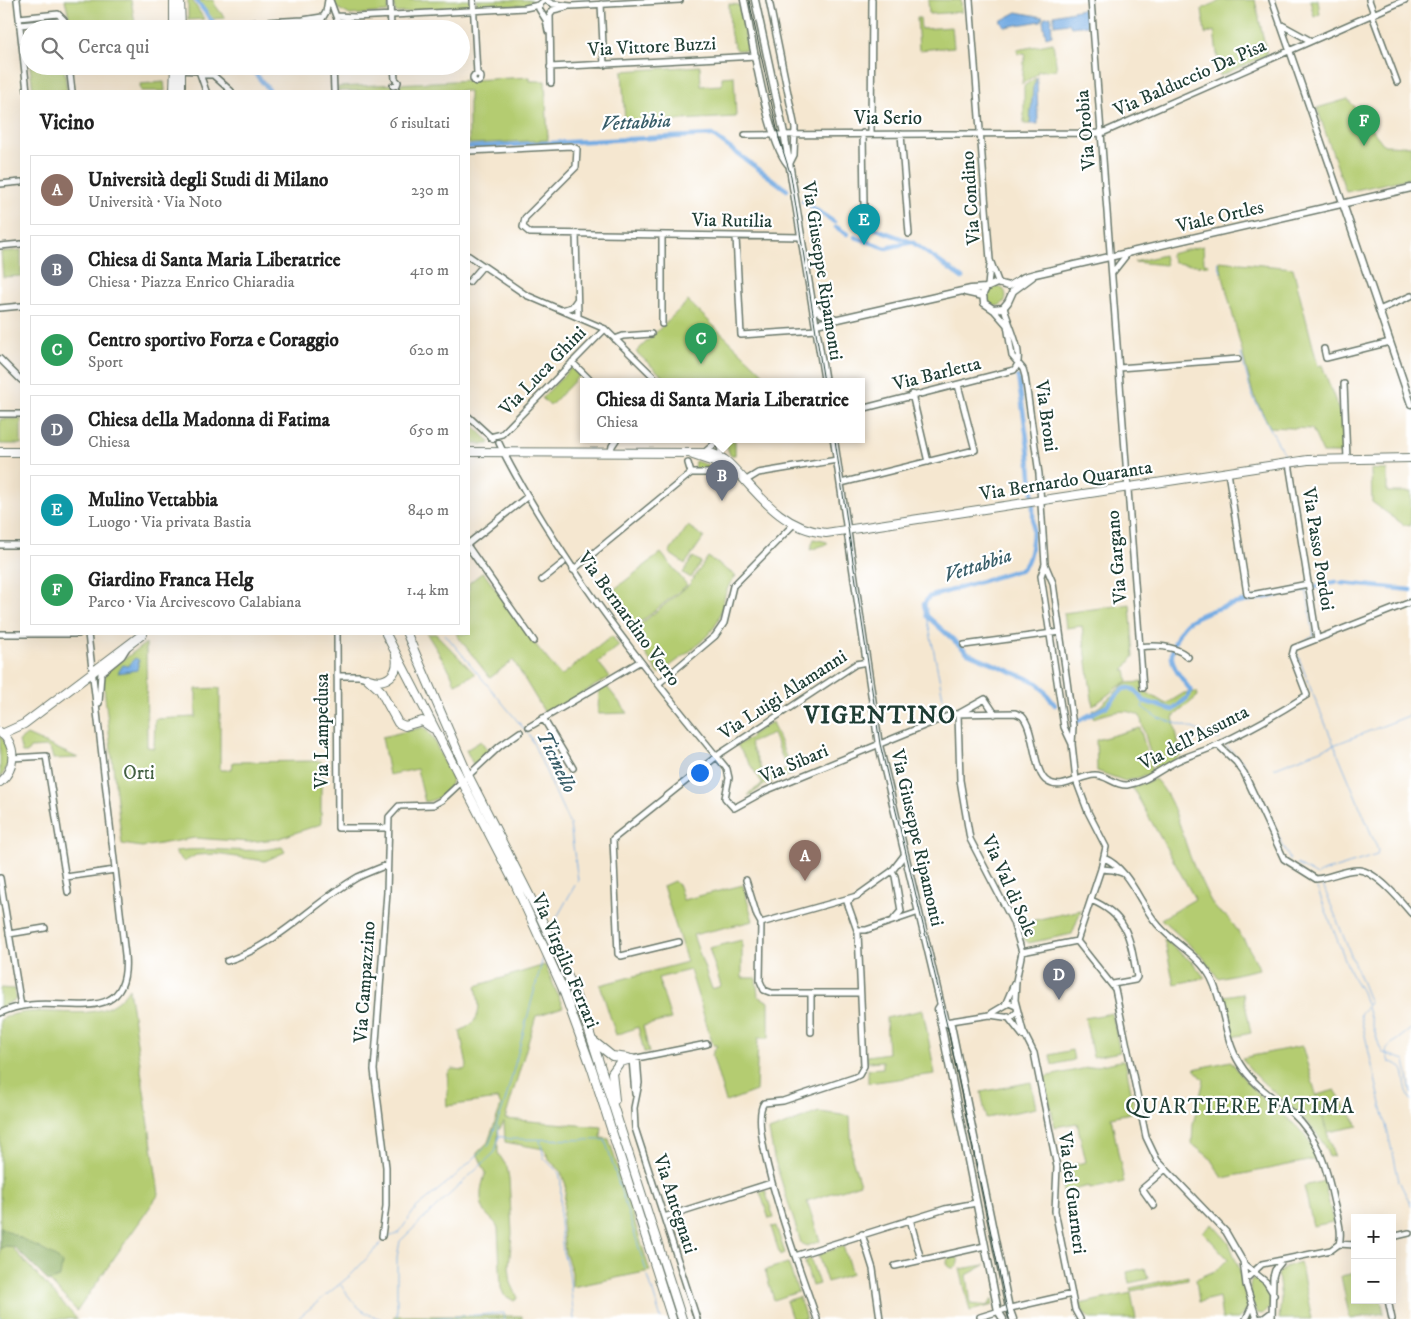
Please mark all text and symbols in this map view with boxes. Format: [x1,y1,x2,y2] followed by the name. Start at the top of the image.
[20,20,470,75] search box
[586,32,717,62] street label: Via Vittore Buzzi
[38,34,66,62] icon: search
[1109,34,1270,122] street label: Via Balduccio Da Pisa
[78,36,149,59] text: Cerca qui
[1071,89,1101,172] street label: Via Orobia
[1348,105,1380,146] pin: F
[853,107,922,130] street label: Via Serio
[600,109,672,137] water label: Vettabbia
[40,110,94,136] text: Vicino
[389,113,450,133] text: 6 risultati
[956,150,986,247] street label: Via Condino
[88,169,328,192] text: Università degli Studi di Milano
[796,179,848,362] street label: Via Giuseppe Ripamonti
[52,180,62,200] text: A
[411,180,449,200] text: 230 m
[88,192,222,212] text: Università · Via Noto
[1173,196,1266,238] street label: Viale Ortles
[848,204,880,245] pin: E
[691,209,772,233] street label: Via Rutilia
[88,249,341,272] text: Chiesa di Santa Maria Liberatrice
[52,260,62,280] text: B
[410,260,449,280] text: 410 m
[88,272,294,292] text: Chiesa · Piazza Enrico Chiaradia
[494,322,591,421] street label: Via Luca Ghini
[685,323,717,364] pin: C
[88,329,339,352] text: Centro sportivo Forza e Coraggio
[52,340,62,360] text: C
[409,340,449,360] text: 620 m
[88,352,123,372] text: Sport
[890,352,983,396] street label: Via Barletta
[580,378,865,443] popup
[1029,378,1062,453] street label: Via Broni
[596,389,849,412] text: Chiesa di Santa Maria Liberatrice
[88,409,330,432] text: Chiesa della Madonna di Fatima
[596,412,638,432] text: Chiesa
[51,420,63,440] text: D
[409,420,449,440] text: 650 m
[88,432,130,452] text: Chiesa
[977,456,1154,506] street label: Via Bernardo Quaranta
[706,460,738,501] pin: B
[1297,485,1339,612] street label: Via Passo Pordoi
[88,489,218,512] text: Mulino Vettabbia
[51,500,63,520] text: E
[408,500,449,520] text: 840 m
[1101,509,1133,606] street label: Via Gargano
[88,512,251,532] text: Luogo · Via privata Bastia
[941,543,1015,589] water label: Vettabbia
[572,546,686,691] street label: Via Bernardino Verro
[88,569,253,592] text: Giardino Franca Helg
[52,580,62,600] text: F
[407,580,449,600] text: 1.4 km
[88,592,301,612] text: Parco · Via Arcivescovo Calabiana
[714,645,851,745] street label: Via Luigi Alamanni
[311,673,334,790] street label: Via Lampedusa
[803,701,956,731] district label: VIGENTINO
[1134,701,1253,776] street label: Via dell'Assunta
[530,727,582,797] water label: Ticinello
[755,739,832,789] street label: Via Sibari
[885,746,949,929] street label: Via Giuseppe Ripamonti
[687,760,713,786] your location
[123,762,155,785] park label: Orti
[976,831,1042,940] street label: Via Val di Sole
[789,840,821,881] pin: A
[526,889,604,1032] street label: Via Virgilio Ferrari
[349,920,381,1045] street label: Via Campazzino
[1043,959,1075,1000] pin: D
[1125,1094,1355,1120] district label: QUARTIERE FATIMA
[1053,1130,1091,1255] street label: Via dei Guarneri
[648,1150,702,1257] street label: Via Antegnati
[1351,1214,1396,1304] map controls
[1351,1214,1396,1259] button: +
[1351,1259,1396,1304] button: −

